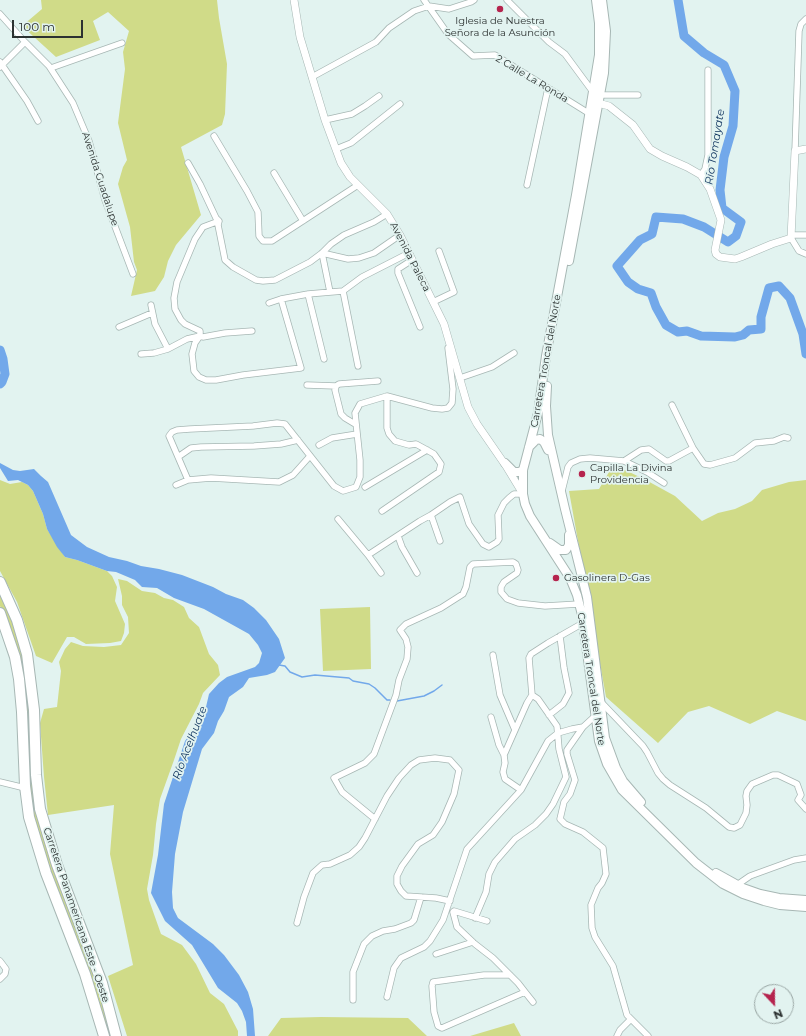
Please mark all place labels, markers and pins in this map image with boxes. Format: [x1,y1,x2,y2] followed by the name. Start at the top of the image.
[495,4,505,14] marker: Iglesia de Nuestra Señora de la Asunción
[445,15,555,38] place label: Iglesia de Nuestra Señora de la Asunción
[590,462,672,486] place label: Capilla La Divina Providencia
[577,469,587,479] marker: Capilla La Divina Providencia
[564,572,650,584] place label: Gasolinera D-Gas
[551,573,561,583] marker: Gasolinera D-Gas

